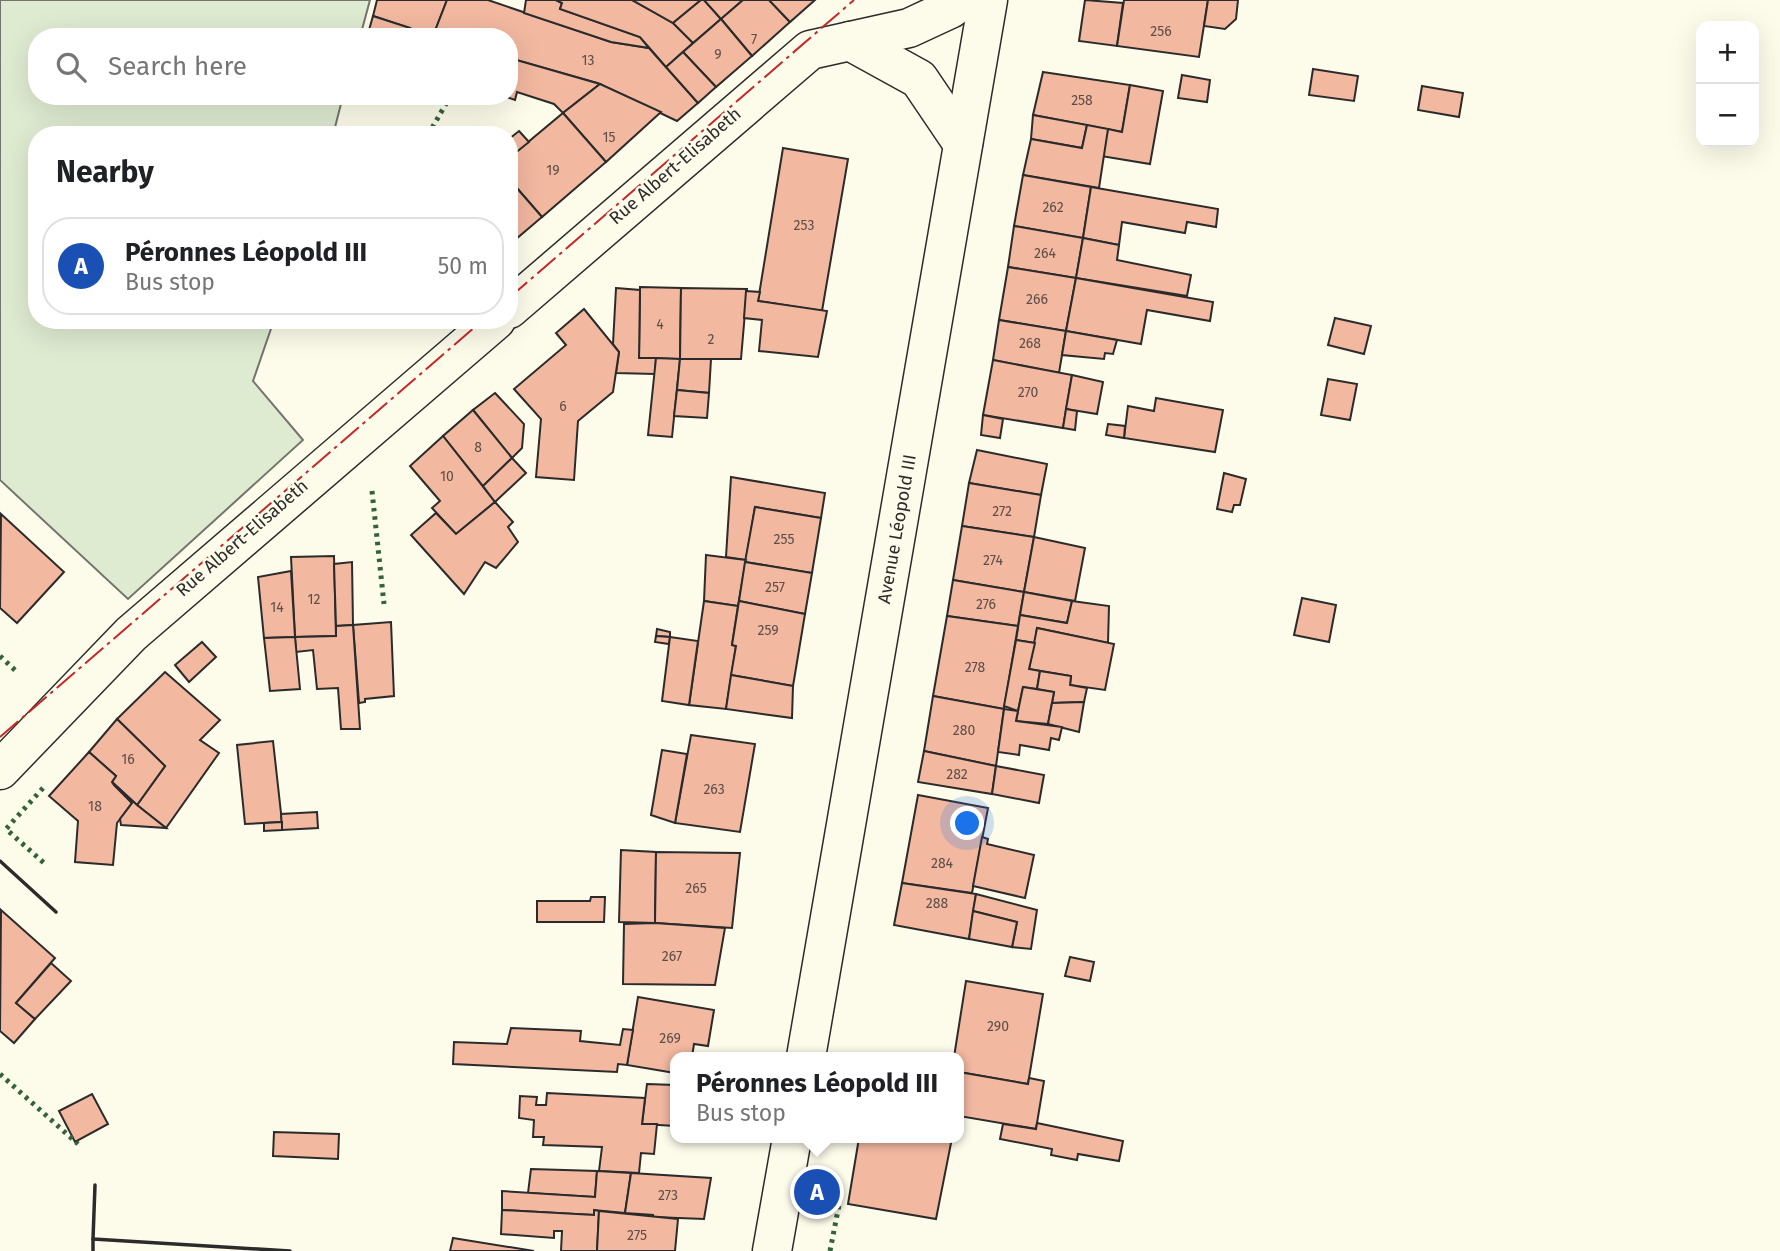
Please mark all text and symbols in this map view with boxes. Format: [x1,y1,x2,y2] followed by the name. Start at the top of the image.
[1696,21,1759,147] map controls
[1696,21,1759,84] button: +
[1150,23,1172,40] house number: 256
[28,28,518,105] search box
[751,31,757,48] house number: 7
[714,46,722,63] house number: 9
[52,48,90,86] icon: search
[108,51,247,82] text: Search here
[581,52,595,69] house number: 13
[1696,84,1759,147] button: −
[1071,92,1093,109] house number: 258
[605,103,745,229] street label: Rue Albert-Elisabeth
[602,129,616,146] house number: 15
[56,154,154,190] text: Nearby
[546,162,560,179] house number: 19
[1042,199,1064,216] house number: 262
[794,217,814,234] house number: 253
[125,237,367,268] text: Péronnes Léopold III
[1034,245,1056,262] house number: 264
[74,252,88,280] text: A
[438,252,488,280] text: 50 m
[125,268,215,296] text: Bus stop
[1026,291,1048,308] house number: 266
[656,316,664,333] house number: 4
[708,331,715,348] house number: 2
[1019,335,1041,352] house number: 268
[1018,384,1039,401] house number: 270
[559,398,567,415] house number: 6
[474,439,482,456] house number: 8
[873,453,921,605] street label: Avenue Léopold III
[440,468,454,485] house number: 10
[172,475,312,601] street label: Rue Albert-Elisabeth
[992,503,1012,520] house number: 272
[774,531,794,548] house number: 255
[983,552,1003,569] house number: 274
[765,579,785,596] house number: 257
[308,591,321,608] house number: 12
[976,596,996,613] house number: 276
[270,599,284,616] house number: 14
[757,622,779,639] house number: 259
[965,659,985,676] house number: 278
[953,722,975,739] house number: 280
[121,751,135,768] house number: 16
[946,766,968,783] house number: 282
[703,781,725,798] house number: 263
[88,798,102,815] house number: 18
[950,806,984,840] your location
[931,855,954,872] house number: 284
[685,880,707,897] house number: 265
[926,895,948,912] house number: 288
[662,948,682,965] house number: 267
[987,1018,1009,1035] house number: 290
[659,1030,681,1047] house number: 269
[670,1052,964,1143] popup
[696,1068,938,1099] text: Péronnes Léopold III
[696,1099,786,1127] text: Bus stop
[794,1166,840,1218] pin: A
[658,1187,678,1204] house number: 273
[627,1227,647,1244] house number: 275

